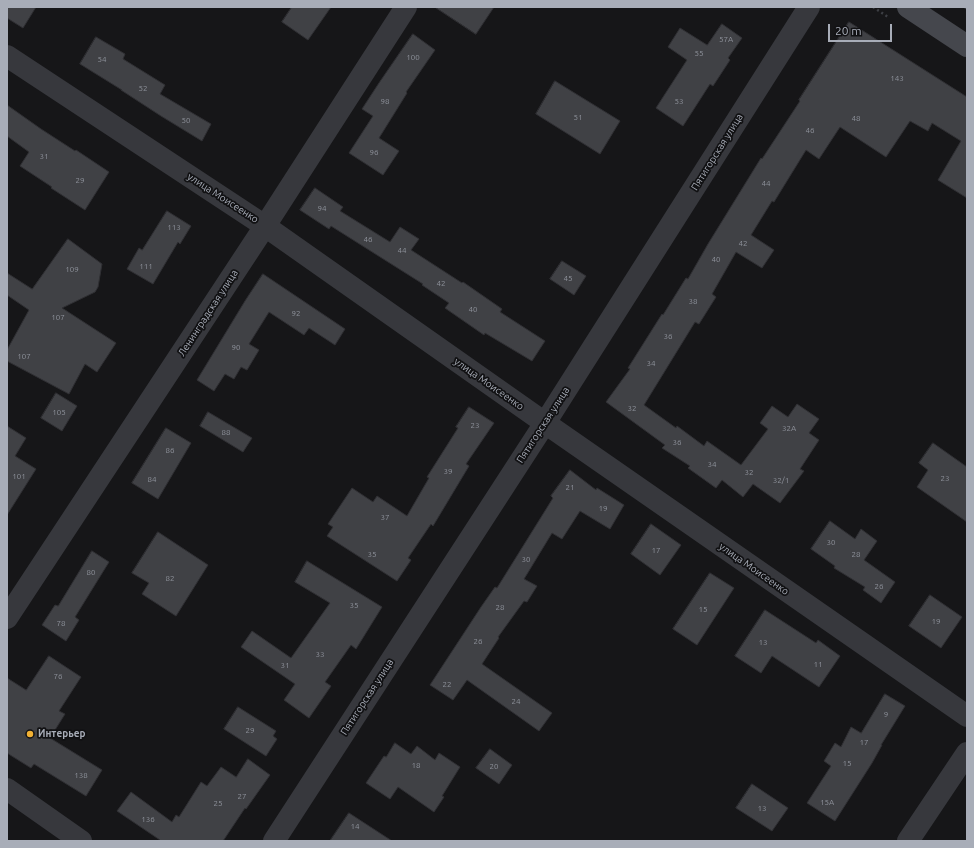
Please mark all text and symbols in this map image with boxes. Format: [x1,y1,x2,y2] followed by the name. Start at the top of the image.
[830,16,894,42] scale bar
[835,24,862,37] text: 20 m
[719,34,733,44] house number: 57А
[694,48,704,58] house number: 55
[406,52,420,62] house number: 100
[97,54,107,64] house number: 54
[890,73,904,83] house number: 143
[138,83,148,93] house number: 52
[380,96,390,106] house number: 98
[674,96,684,106] house number: 53
[689,111,745,193] street label: Пятигорская улица
[573,112,583,122] house number: 51
[851,113,861,123] house number: 48
[181,115,191,125] house number: 50
[805,125,815,135] house number: 46
[369,147,379,157] house number: 96
[39,151,49,161] house number: 31
[185,171,261,225] street label: улица Моисеенко
[75,175,85,185] house number: 29
[761,178,771,188] house number: 44
[317,203,327,213] house number: 94
[167,222,181,232] house number: 113
[363,234,373,244] house number: 46
[738,238,748,248] house number: 42
[397,245,407,255] house number: 44
[711,254,721,264] house number: 40
[139,261,153,271] house number: 111
[65,264,79,274] house number: 109
[175,267,241,359] street label: Ленинградская улица
[563,273,573,283] house number: 45
[436,278,446,288] house number: 42
[688,296,698,306] house number: 38
[468,304,478,314] house number: 40
[291,308,301,318] house number: 92
[51,312,65,322] house number: 107
[663,331,673,341] house number: 36
[231,342,241,352] house number: 90
[17,351,31,361] house number: 107
[452,355,526,413] street label: улица Моисеенко
[646,358,656,368] house number: 34
[514,385,572,465] street label: Пятигорская улица
[627,403,637,413] house number: 32
[52,407,66,417] house number: 105
[470,420,480,430] house number: 23
[782,423,796,433] house number: 32А
[221,427,231,437] house number: 88
[672,437,682,447] house number: 36
[165,445,175,455] house number: 86
[707,459,717,469] house number: 34
[443,466,453,476] house number: 39
[744,467,754,477] house number: 32
[12,471,26,481] house number: 101
[940,473,950,483] house number: 23
[147,474,157,484] house number: 84
[773,475,789,485] house number: 32/1
[565,482,575,492] house number: 21
[598,503,608,513] house number: 19
[380,512,390,522] house number: 37
[826,537,836,547] house number: 30
[717,540,791,598] street label: улица Моисеенко
[651,545,661,555] house number: 17
[367,549,377,559] house number: 35
[851,549,861,559] house number: 28
[521,554,531,564] house number: 30
[86,567,96,577] house number: 80
[165,573,175,583] house number: 82
[874,581,884,591] house number: 26
[349,600,359,610] house number: 35
[495,602,505,612] house number: 28
[698,604,708,614] house number: 15
[931,616,941,626] house number: 19
[56,618,66,628] house number: 78
[473,636,483,646] house number: 26
[758,637,768,647] house number: 13
[315,649,325,659] house number: 33
[338,657,396,737] street label: Пятигорская улица
[813,659,823,669] house number: 11
[280,660,290,670] house number: 31
[53,671,63,681] house number: 76
[442,679,452,689] house number: 22
[511,696,521,706] house number: 24
[884,709,888,719] house number: 9
[245,725,255,735] house number: 29
[38,728,85,740] place label: Интерьер
[25,729,35,739] marker: Интерьер
[859,737,869,747] house number: 17
[842,758,852,768] house number: 15
[411,760,421,770] house number: 18
[489,761,499,771] house number: 20
[74,770,88,780] house number: 138
[237,791,247,801] house number: 27
[820,797,834,807] house number: 15А
[213,798,223,808] house number: 25
[757,803,767,813] house number: 13
[141,814,155,824] house number: 136
[350,821,360,831] house number: 14

